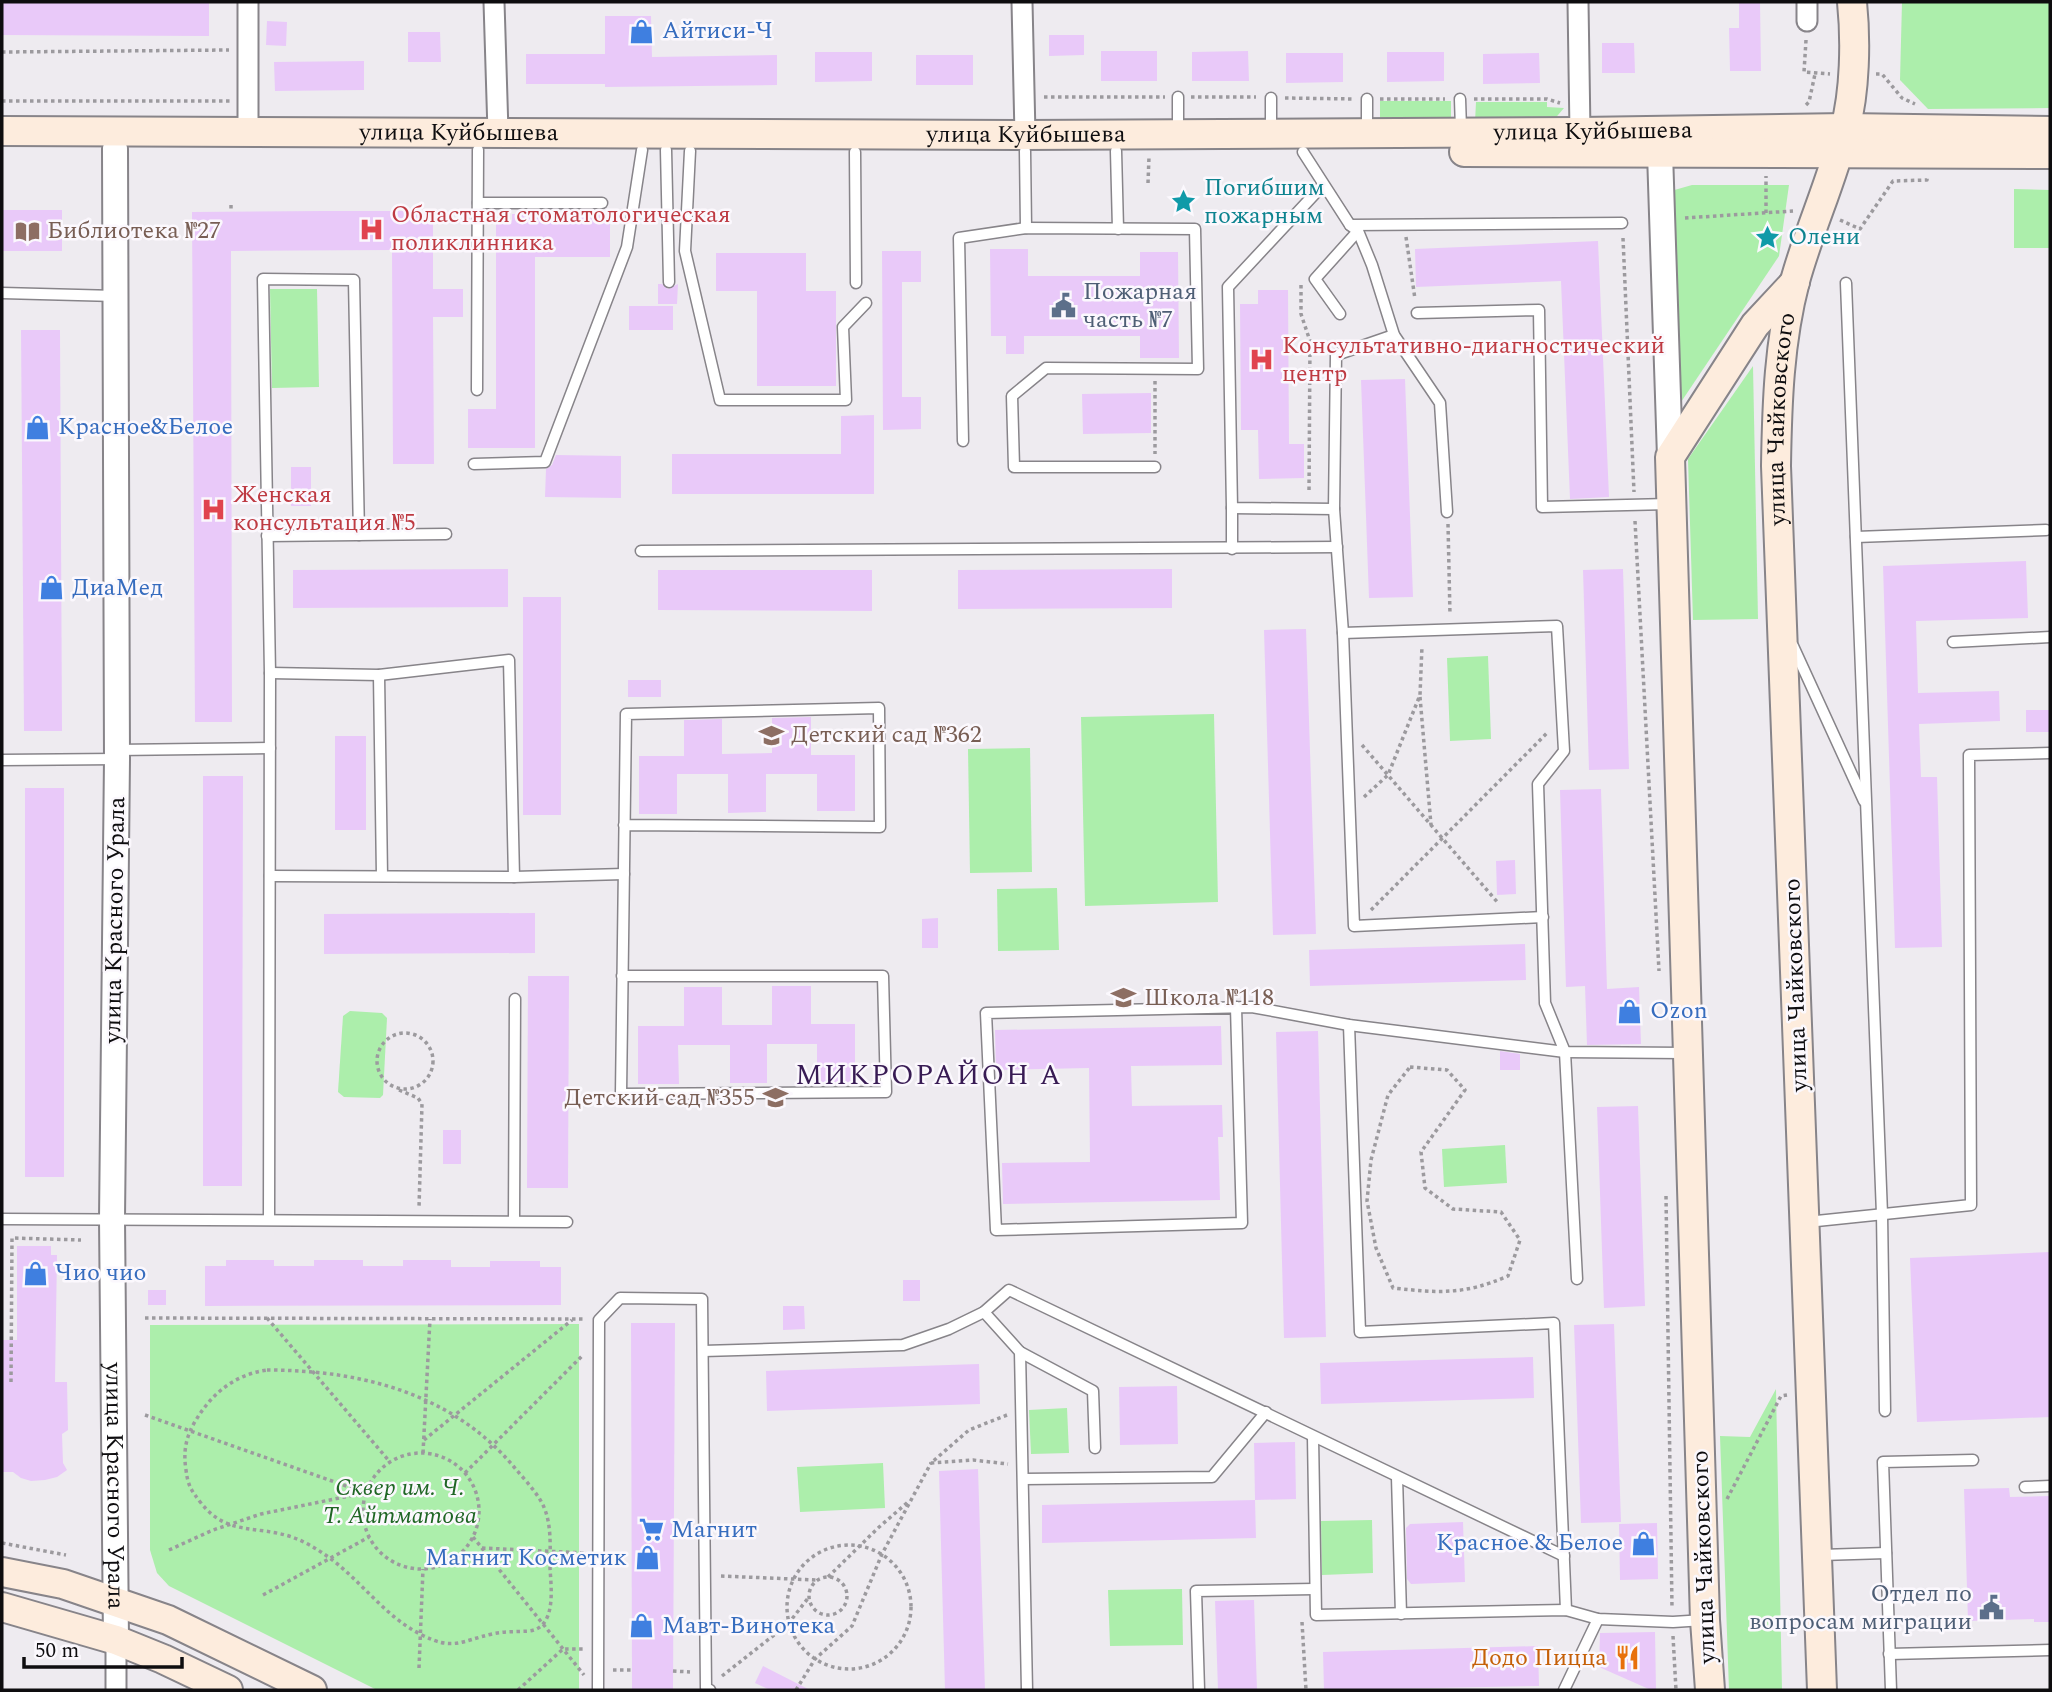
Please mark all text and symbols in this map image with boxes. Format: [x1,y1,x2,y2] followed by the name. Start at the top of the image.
[662,13,773,49] place label: Айтиси-Ч
[628,17,656,45] shop icon: Айтиси-Ч
[1492,112,1693,150] street label: улица Куйбышева
[358,114,559,151] street label: улица Куйбышева
[925,116,1126,153] street label: улица Куйбышева
[1204,170,1325,234] place label: Погибшим пожарным
[1170,188,1198,216] place icon: Погибшим пожарным
[391,197,731,261] place label: Областная стоматологическая поликлинника
[47,213,221,249] place label: Библиотека №27
[357,215,385,243] hospital icon: Областная стоматологическая поликлинника
[13,217,41,245] library icon: Библиотека №27
[1788,219,1860,255] place label: Олени
[1754,223,1782,251] place icon: Олени
[1083,274,1197,338] place label: Пожарная часть №7
[1049,292,1077,320] public building icon: Пожарная часть №7
[1758,310,1806,527] street label: улица Чайковского
[1282,328,1665,392] place label: Консультативно-диагностический центр
[1248,346,1276,374] hospital icon: Консультативно-диагностический центр
[58,409,233,445] place label: Красное&Белое
[24,413,52,441] shop icon: Красное&Белое
[233,477,416,541] place label: Женская консультация №5
[199,495,227,523] hospital icon: Женская консультация №5
[72,570,163,606] place label: ДиаМед
[38,574,66,602] shop icon: ДиаМед
[791,717,982,753] place label: Детский сад №362
[757,721,785,749] school or university icon: Детский сад №362
[95,796,135,1045] street label: улица Красного Урала
[1774,878,1818,1093] street label: улица Чайковского
[1144,980,1274,1016] place label: Школа №118
[1110,984,1138,1012] school or university icon: Школа №118
[1650,993,1708,1029] place label: Ozon
[1616,997,1644,1025] shop icon: Ozon
[795,1054,1063,1097] district label: МИКРОРАЙОН А
[564,1080,755,1116] place label: Детский сад №355
[761,1084,789,1112] school or university icon: Детский сад №355
[55,1255,146,1291] place label: Чио чио
[21,1259,49,1287] shop icon: Чио чио
[95,1361,134,1610] street label: улица Красного Урала
[1682,1450,1726,1665] street label: улица Чайковского
[323,1470,477,1534] park label: Сквер им. Ч. Т. Айтматова
[671,1512,757,1548] place label: Магнит
[637,1516,665,1544] supermarket icon: Магнит
[1436,1525,1623,1561] place label: Красное & Белое
[1629,1529,1657,1557] shop icon: Красное & Белое
[425,1540,627,1576] place label: Магнит Косметик
[633,1544,661,1572] shop icon: Магнит Косметик
[1749,1576,1972,1640] place label: Отдел по вопросам миграции
[1978,1594,2006,1622] public building icon: Отдел по вопросам миграции
[662,1608,835,1644] place label: Мавт-Винотека
[628,1612,656,1640] shop icon: Мавт-Винотека
[24,1626,182,1670] scale bar
[35,1635,79,1667] text: 50 m
[1472,1640,1607,1676] place label: Додо Пицца
[1613,1644,1641,1672] restaurant icon: Додо Пицца

